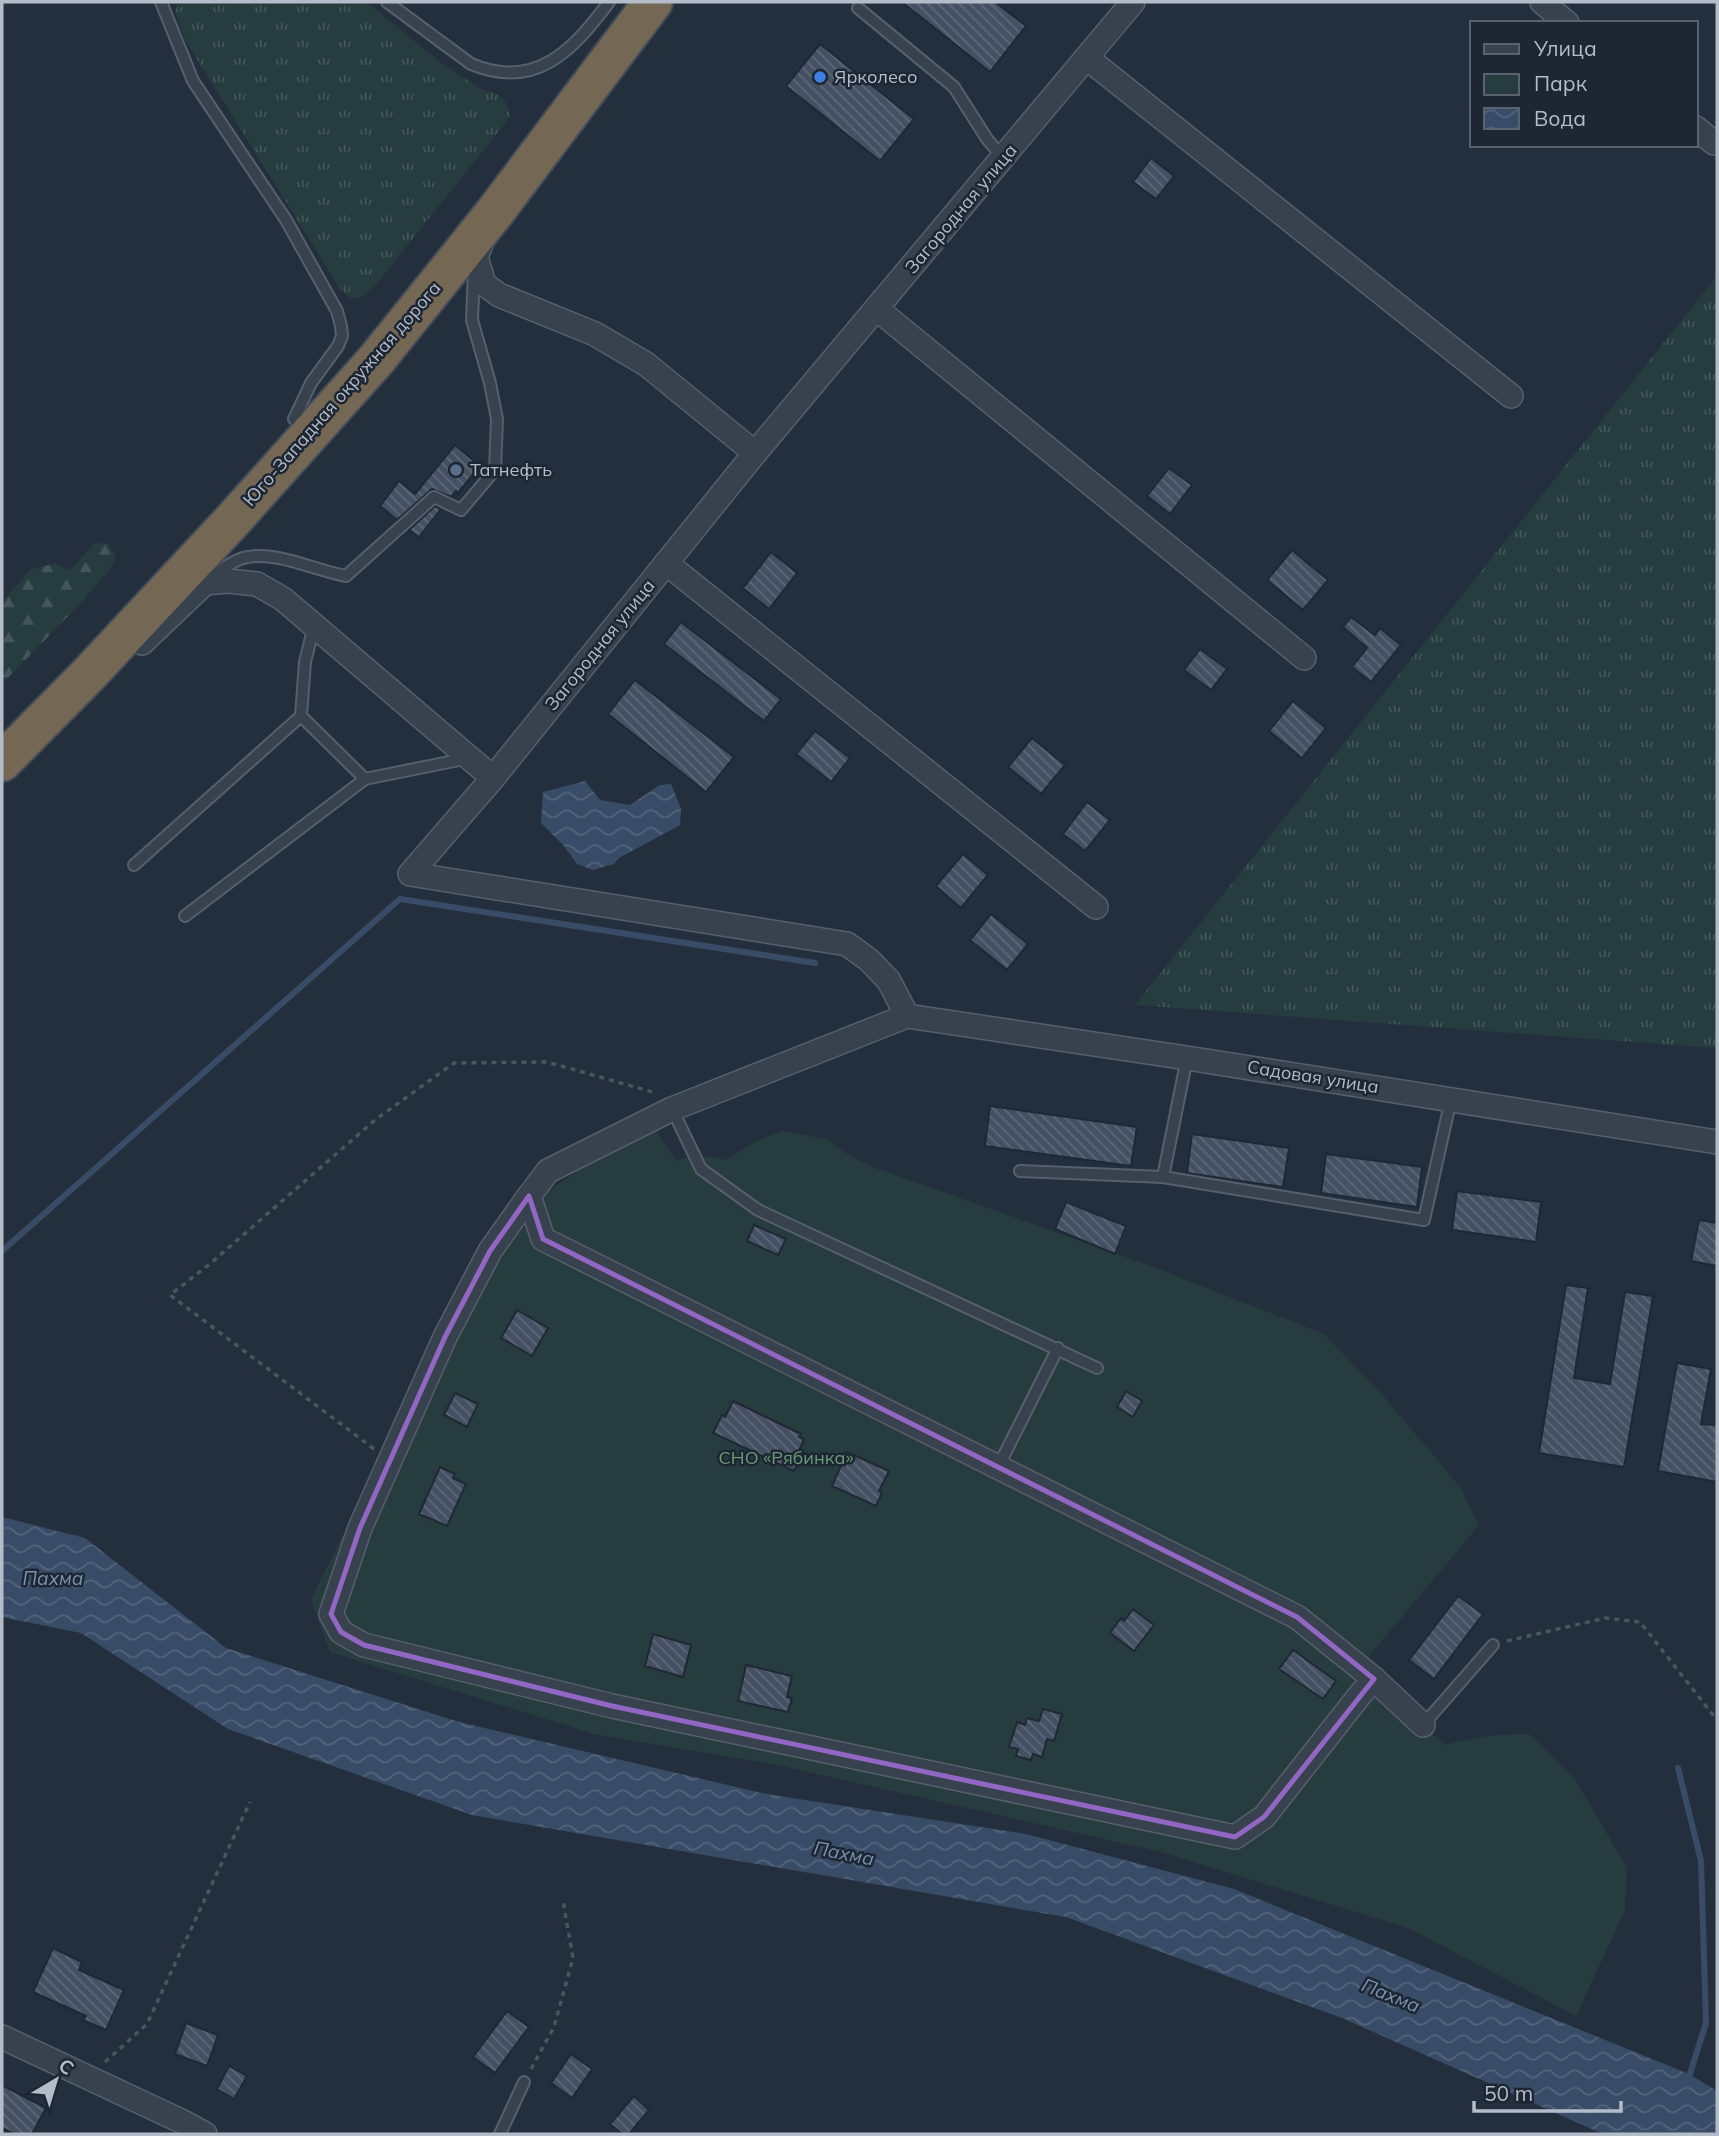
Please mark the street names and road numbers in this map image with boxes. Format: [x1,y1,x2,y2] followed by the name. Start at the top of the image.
[900,139,1022,278] street label: Загородная улица
[238,277,446,511] street label: Юго-Западная окружная дорога
[540,574,660,715] street label: Загородная улица
[1246,1055,1380,1098] street label: Садовая улица

